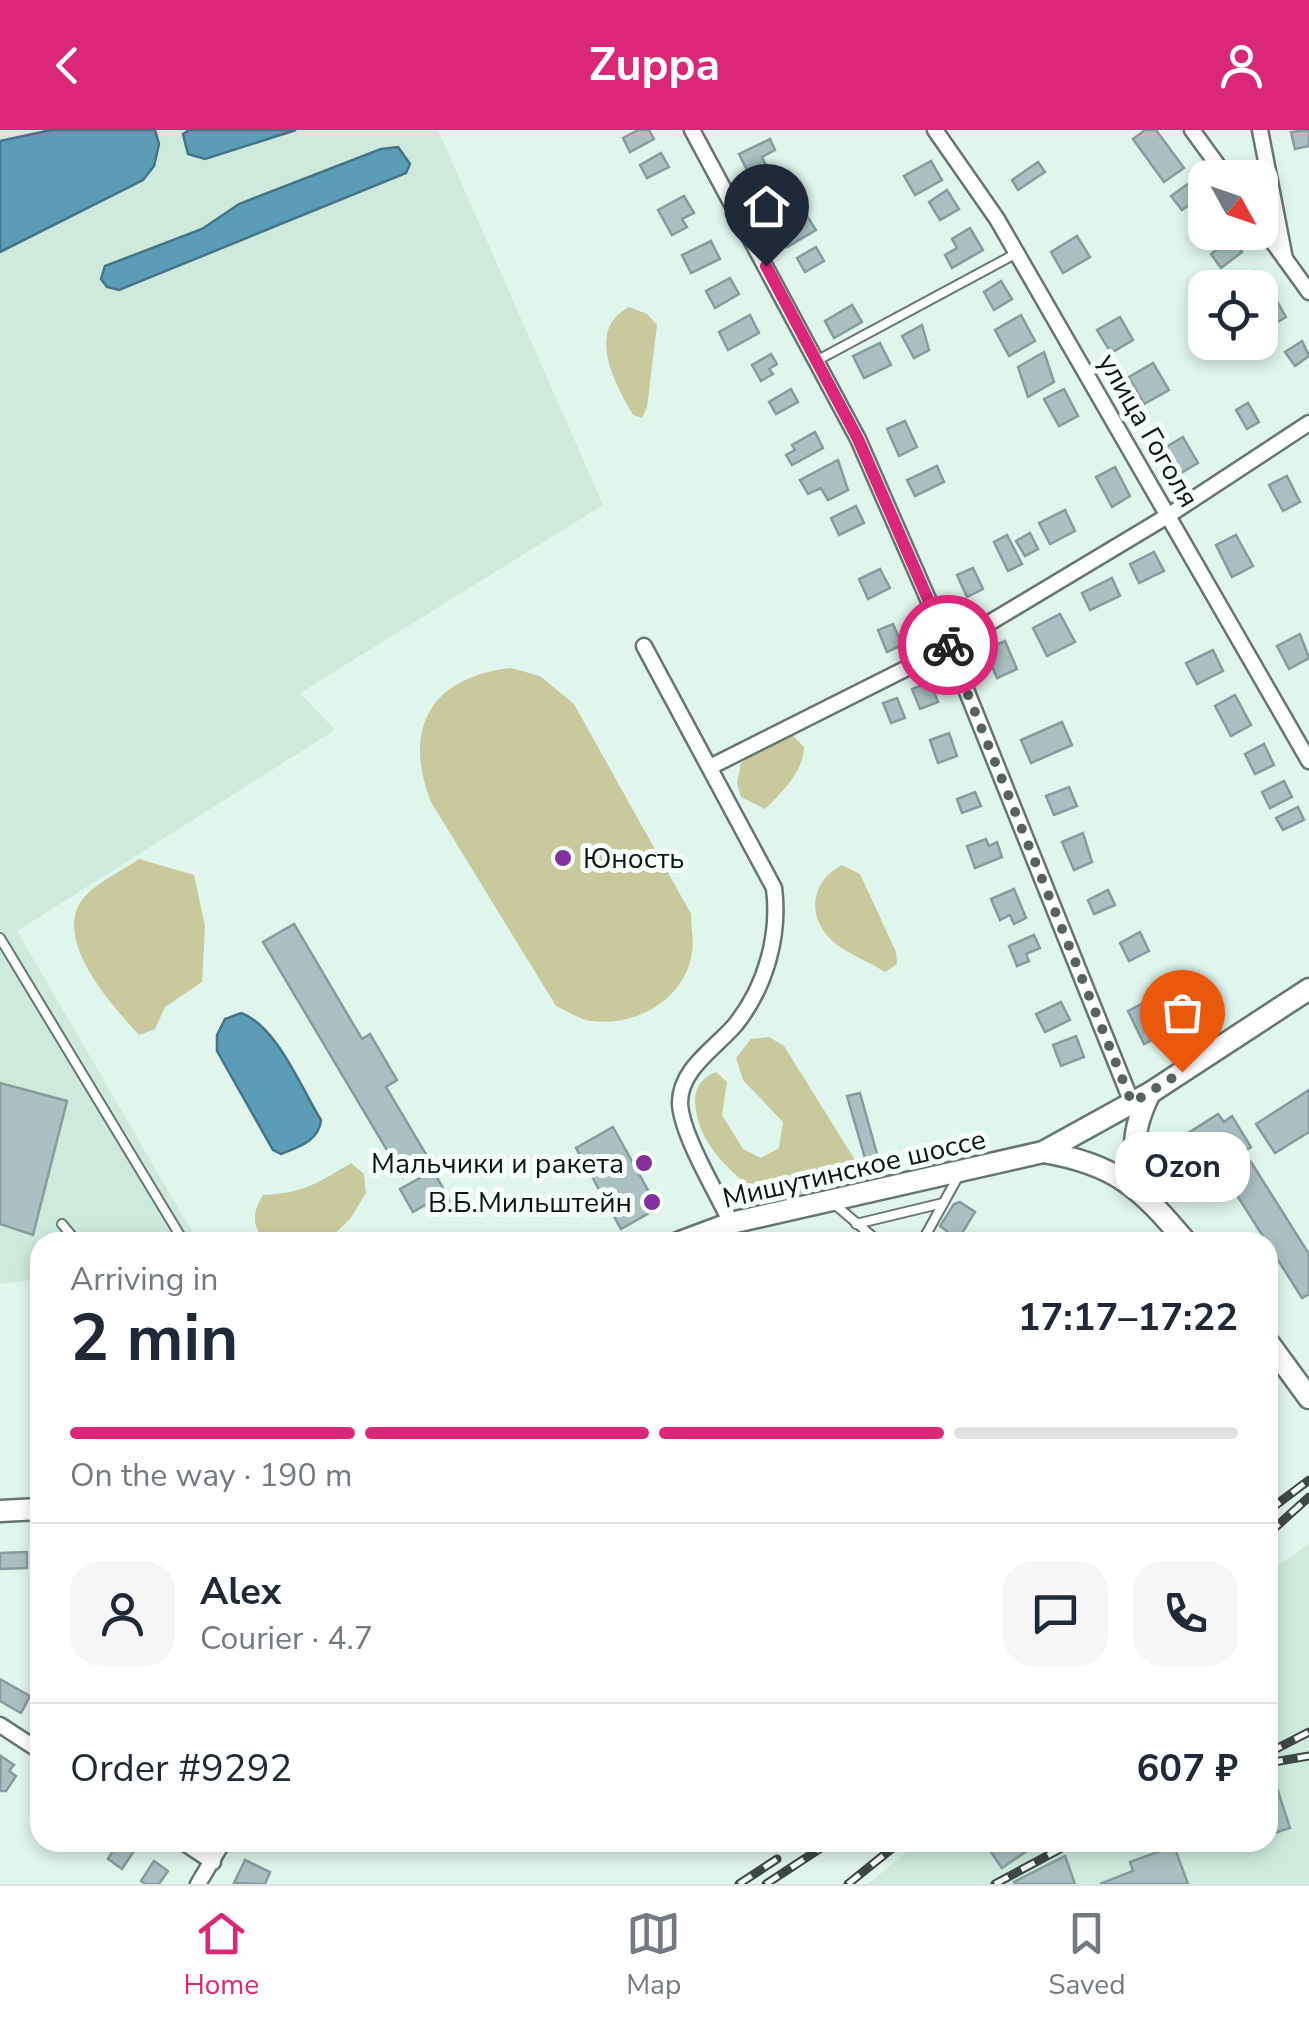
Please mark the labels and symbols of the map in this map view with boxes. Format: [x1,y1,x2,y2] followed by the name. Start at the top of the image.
[1188,160,1278,250] north arrow
[724,164,809,267] pin
[1089,347,1208,514] street label: улица Гоголя
[898,595,998,695] courier
[583,840,684,878] place label: Юность
[552,847,574,869] marker: Юность
[1140,970,1225,1073] pin
[719,1120,989,1218] street label: Мишутинское шоссе
[1114,1132,1250,1202] callout: Ozon
[371,1145,624,1183] place label: Мальчики и ракета
[633,1152,655,1174] marker: Мальчики и ракета
[428,1184,632,1222] place label: В.Б.Мильштейн
[641,1191,663,1213] marker: В.Б.Мильштейн

